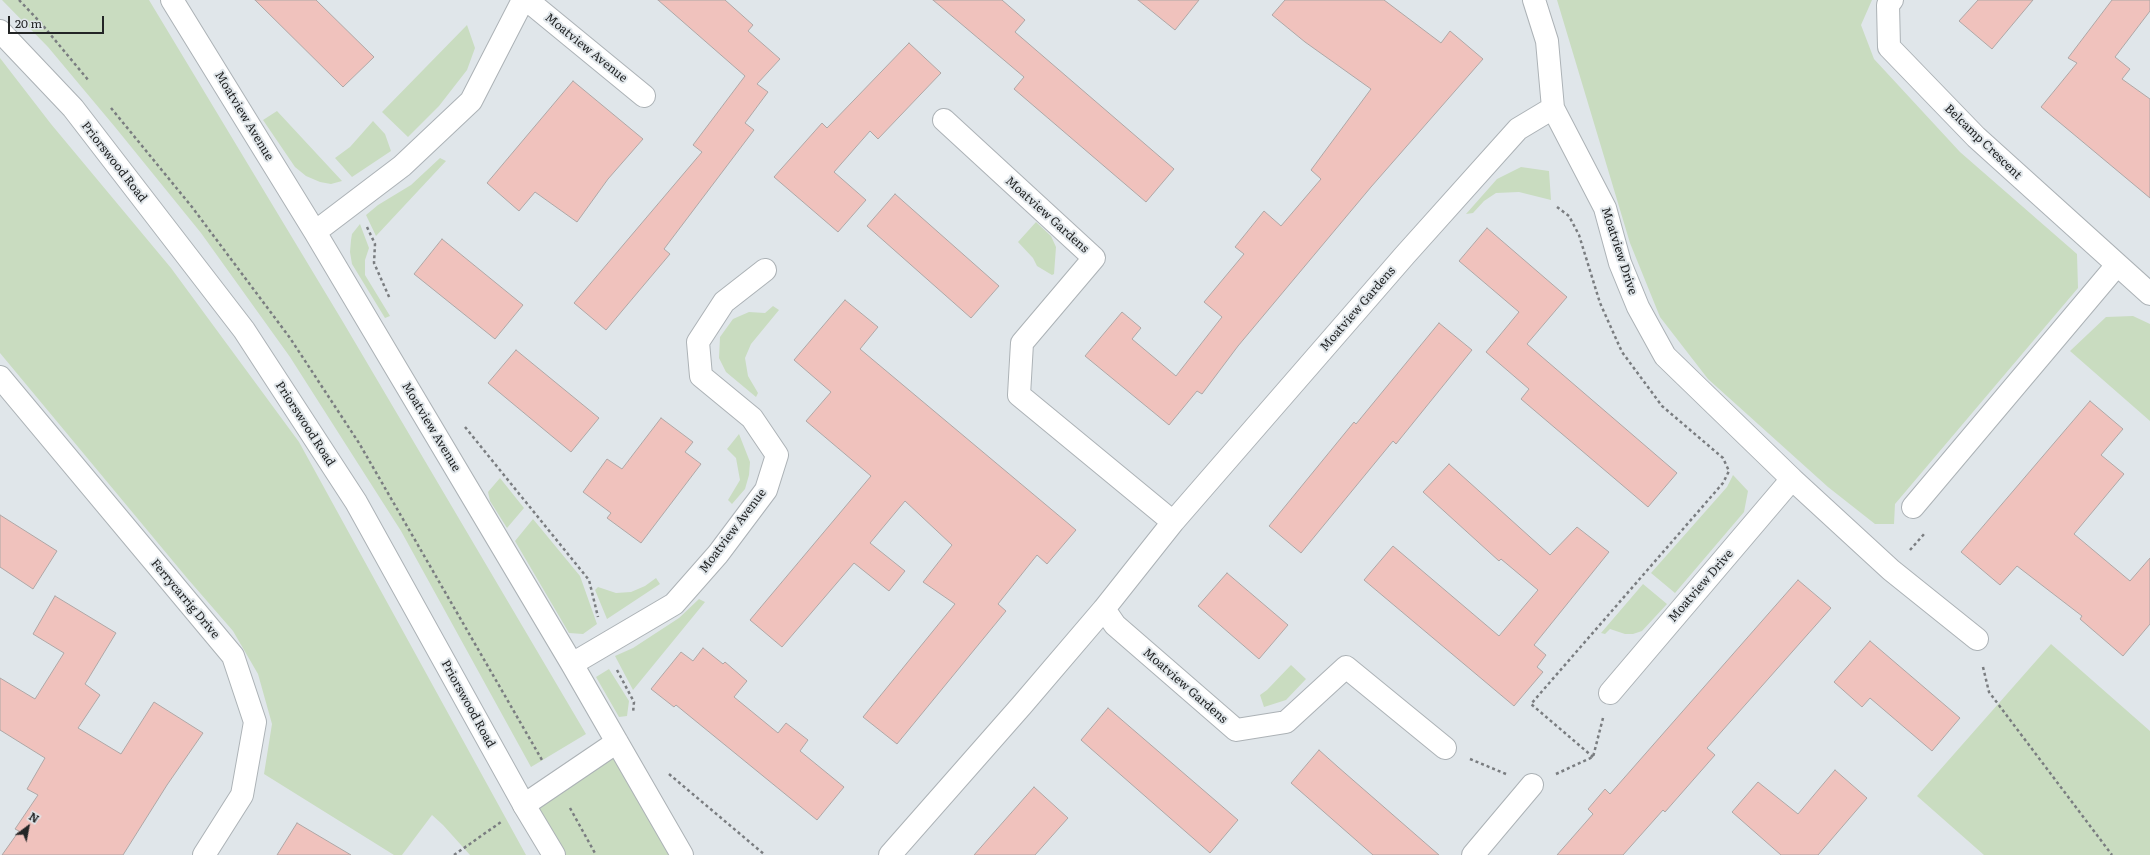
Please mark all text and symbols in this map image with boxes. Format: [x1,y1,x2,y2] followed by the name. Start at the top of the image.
[10,8,106,34] scale bar
[542,10,630,86] street label: Moatview Avenue
[15,14,42,32] text: 20 m
[212,69,276,163] street label: Moatview Avenue
[1942,102,2024,182] street label: Belcamp Crescent
[78,119,150,205] street label: Priorswood Road
[1002,174,1092,256] street label: Moatview Gardens
[1598,205,1640,297] street label: Moatview Drive
[1317,264,1399,354] street label: Moatview Gardens
[272,379,338,469] street label: Priorswood Road
[399,380,463,474] street label: Moatview Avenue
[697,486,769,576] street label: Moatview Avenue
[1666,547,1736,625] street label: Moatview Drive
[148,556,222,642] street label: Ferrycarrig Drive
[1140,645,1230,727] street label: Moatview Gardens
[438,658,498,750] street label: Priorswood Road
[8,807,48,847] north arrow
[26,808,43,826] text: N

